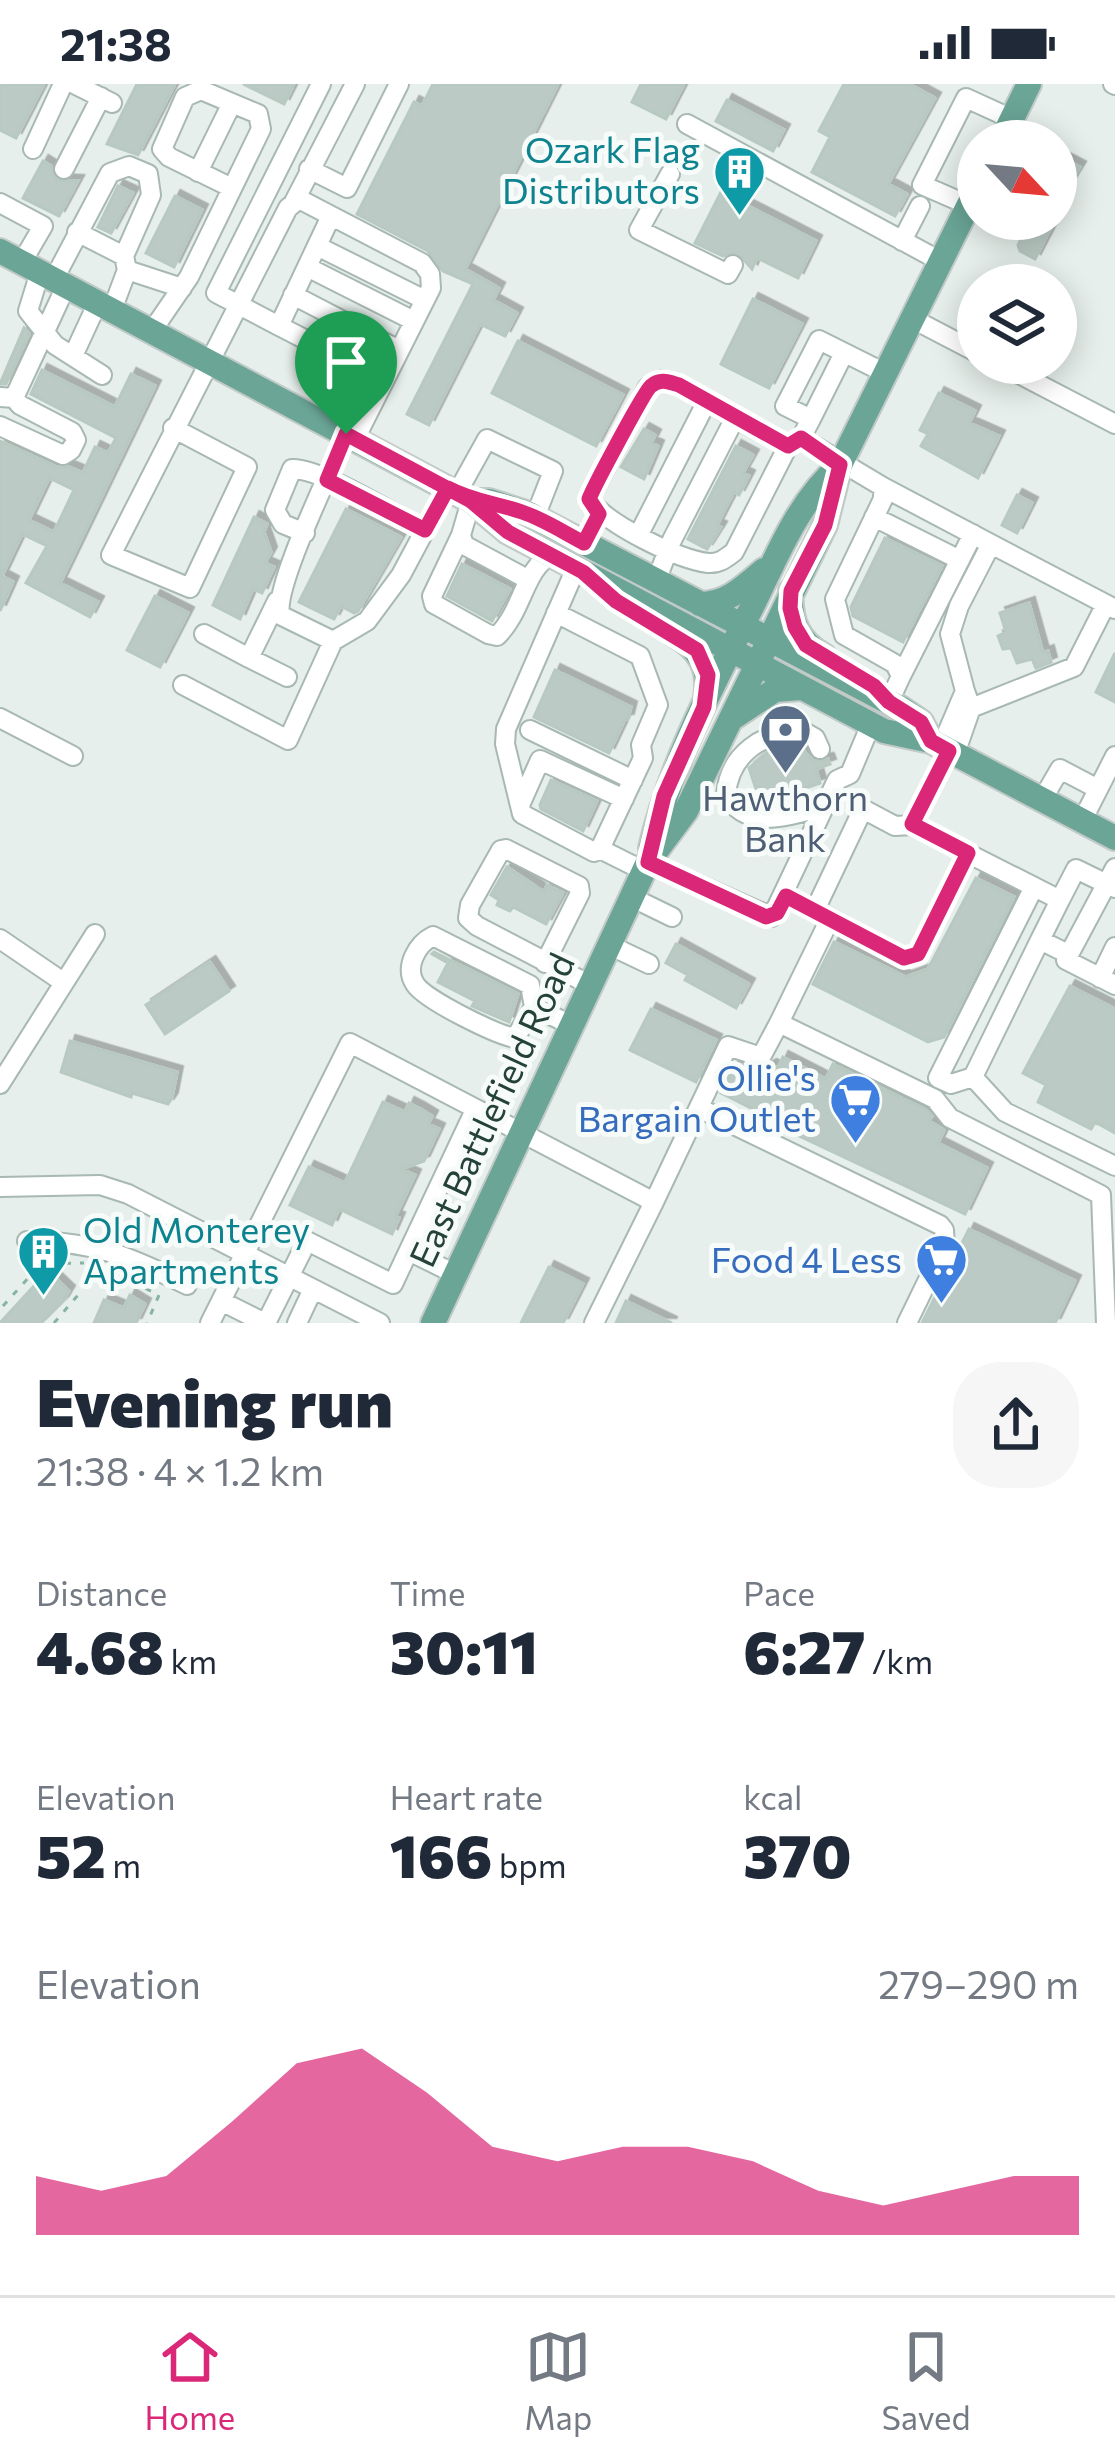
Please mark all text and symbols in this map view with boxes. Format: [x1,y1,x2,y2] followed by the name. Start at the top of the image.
[60,15,172,70] text: 21:38
[957,120,1077,240] north arrow
[957,120,1077,384] map controls
[502,126,700,211] place label: Ozark Flag Distributors
[711,143,767,217] building icon: Ozark Flag Distributors
[957,264,1077,384] button: layers
[295,311,397,434] pin
[313,329,379,395] icon: arrive
[757,702,813,776] bank icon: Hawthorn Bank
[702,774,868,859] place label: Hawthorn Bank
[398,945,582,1273] street label: East Battlefield Road
[578,1054,816,1139] place label: Ollie's Bargain Outlet
[827,1071,883,1145] supermarket icon: Ollie's Bargain Outlet
[83,1206,310,1291] place label: Old Monterey Apartments
[16,1223,72,1297] building icon: Old Monterey Apartments
[913,1232,969,1306] supermarket icon: Food 4 Less
[711,1236,902,1280] place label: Food 4 Less
[36,1360,393,1441] text: Evening run
[953,1362,1079,1488] button: share
[36,1446,324,1494] text: 21:38 · 4 × 1.2 km
[36,1572,167,1613] text: Distance
[390,1572,466,1613] text: Time
[743,1572,815,1613] text: Pace
[36,1613,164,1686] text: 4.68
[390,1613,538,1686] text: 30:11
[743,1613,865,1686] text: 6:27
[164,1640,217,1681] text: km
[865,1640,933,1681] text: /km
[36,1776,175,1817] text: Elevation
[390,1776,543,1817] text: Heart rate
[743,1776,802,1817] text: kcal
[36,1817,106,1890] text: 52
[390,1817,492,1890] text: 166
[743,1817,851,1890] text: 370
[106,1844,141,1885] text: m
[492,1844,567,1885] text: bpm
[36,1959,201,2007] text: Elevation
[878,1959,1079,2007] text: 279–290 m
[145,2324,235,2437] tab: Home
[524,2324,592,2437] tab: Map
[881,2324,970,2437] tab: Saved

